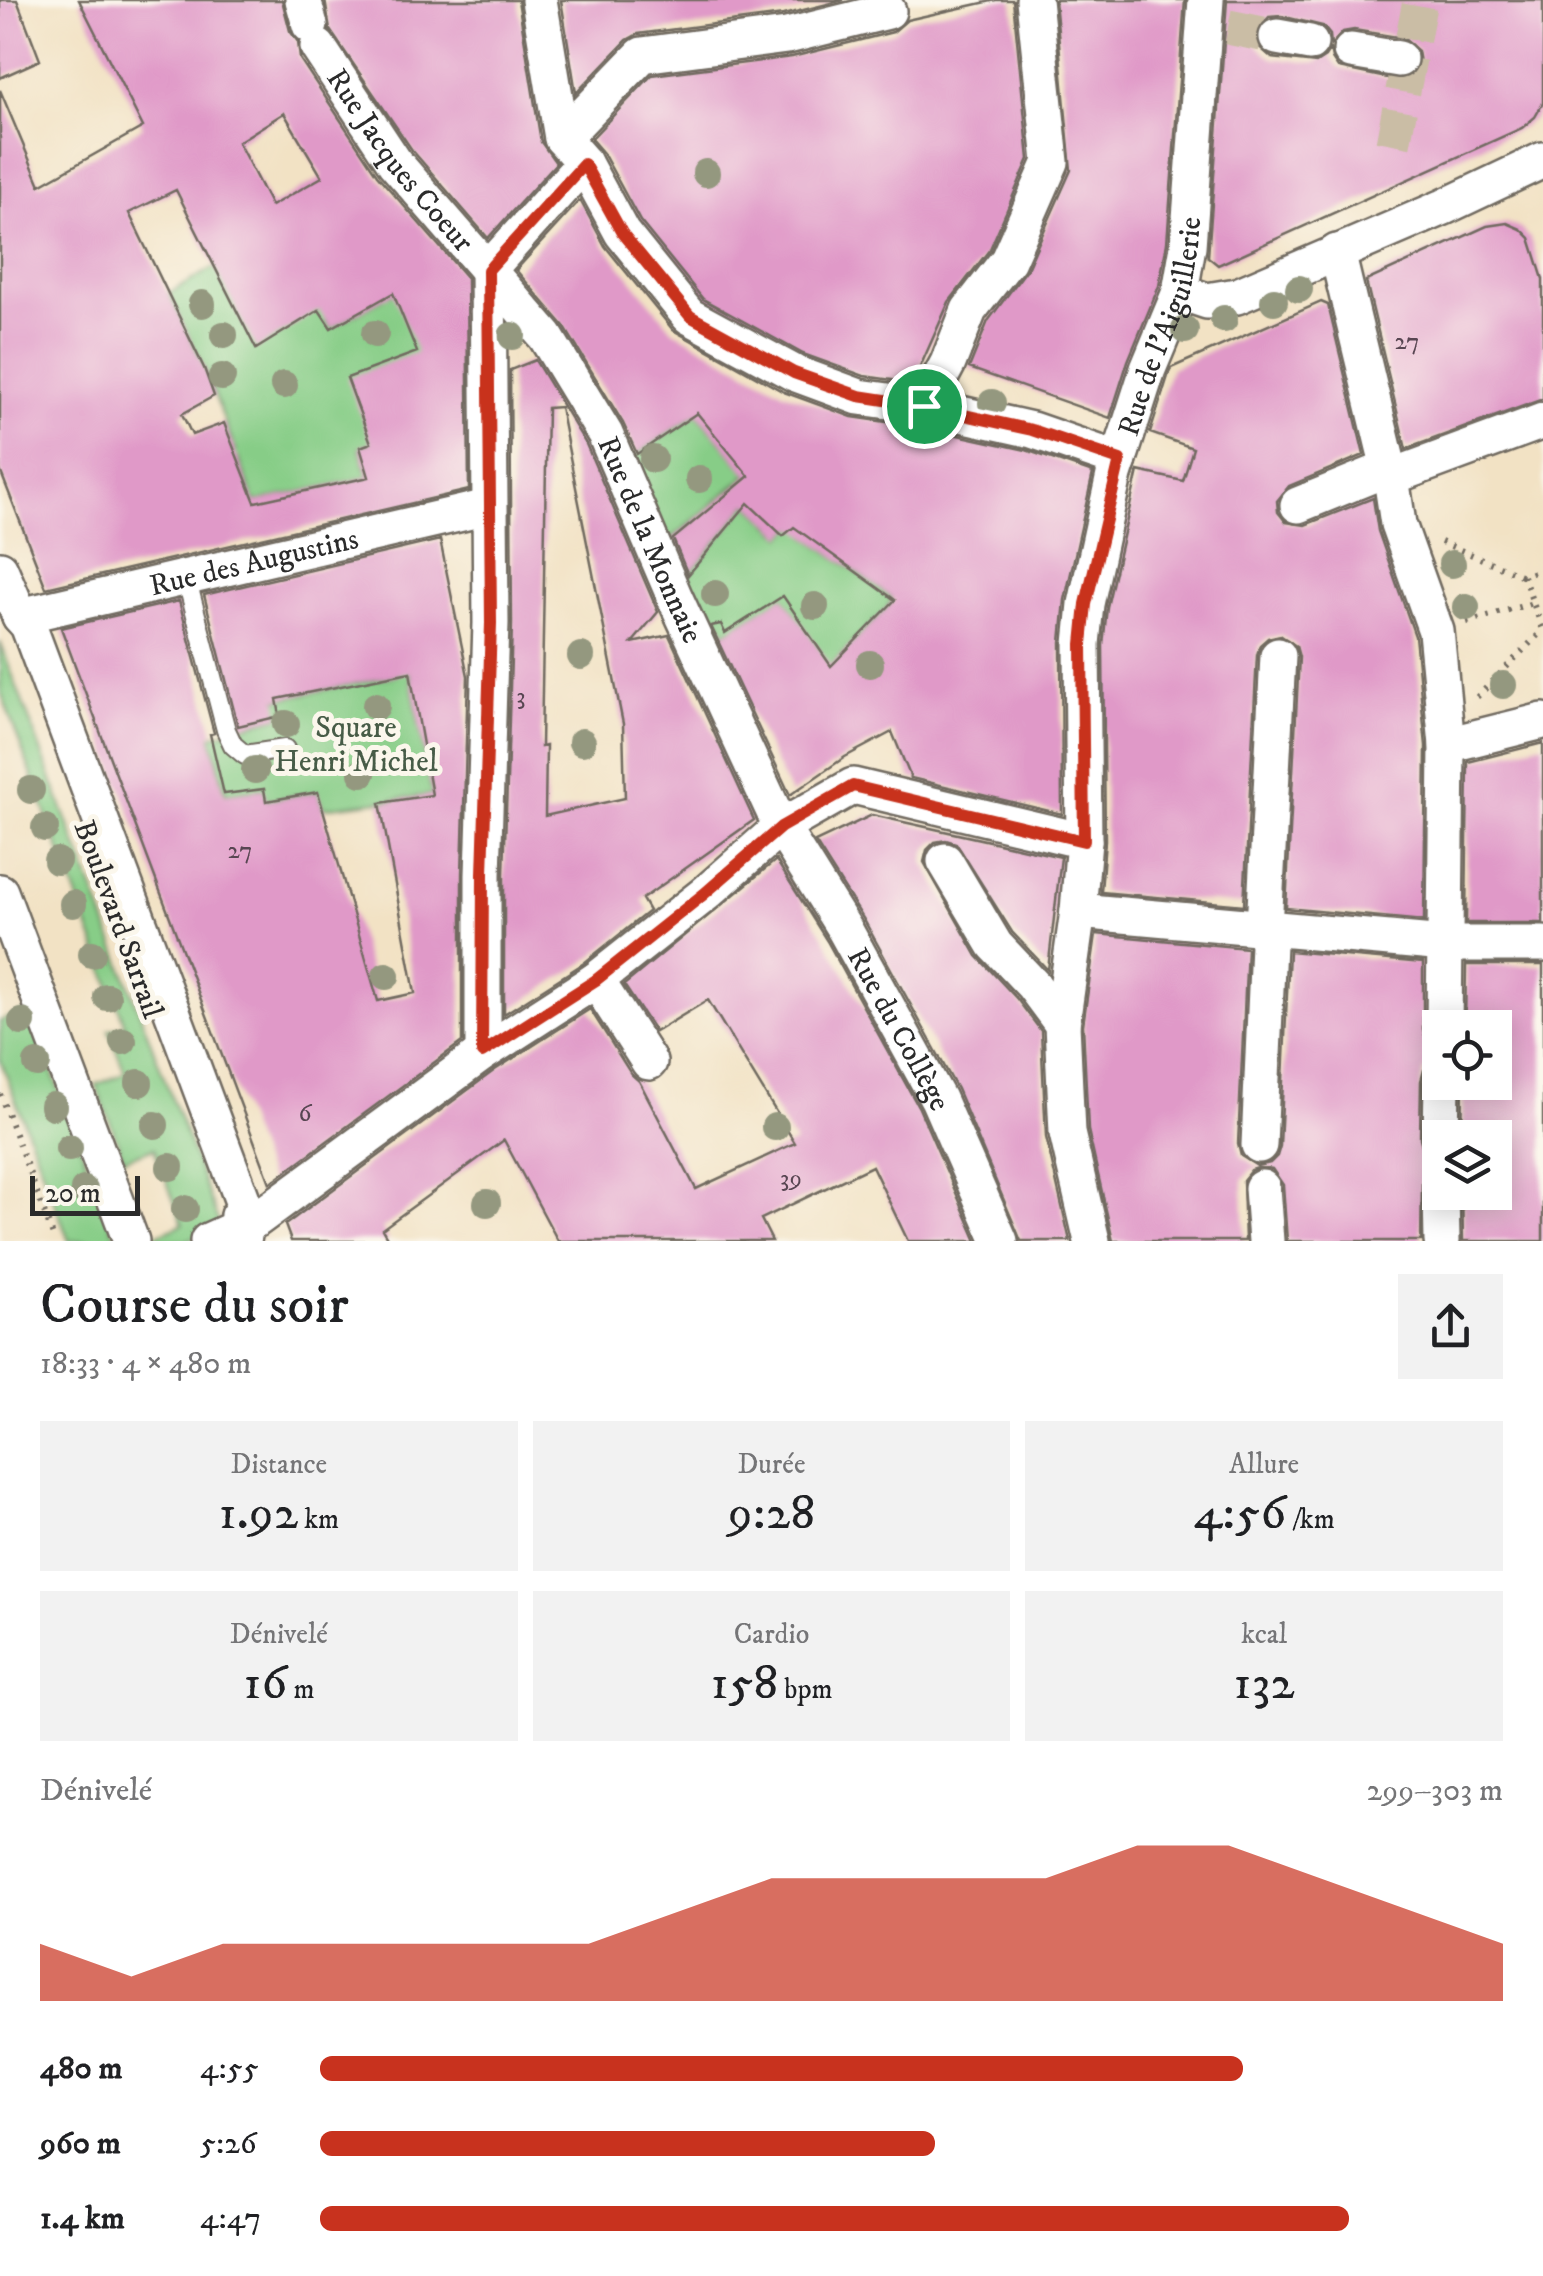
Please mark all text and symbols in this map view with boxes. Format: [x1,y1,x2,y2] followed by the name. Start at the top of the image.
[318,62,481,260] street label: Rue Jacques Coeur
[1111,216,1210,441] street label: Rue de l'Aiguillerie
[1395,326,1419,357] house number: 27
[882,364,967,449] pin
[897,379,952,434] icon: arrive
[588,431,710,649] street label: Rue de la Monnaie
[146,521,362,605] street label: Rue des Augustins
[516,681,526,712] house number: 3
[274,710,438,781] park label: Square Henri Michel
[65,815,171,1024] street label: Boulevard Sarrail
[228,835,252,866] house number: 27
[838,941,958,1117] street label: Rue du Collège
[1422,1010,1512,1210] map controls
[1422,1010,1512,1100] button: locate
[298,1098,312,1129] house number: 6
[1422,1120,1512,1210] button: layers
[780,1163,802,1194] house number: 39
[30,1171,140,1216] scale bar
[45,1176,101,1211] text: 20 m
[40,1272,349,1341] text: Course du soir
[1398,1274,1503,1379] button: share
[40,1344,251,1384] text: 18:33 · 4 × 480 m
[231,1447,327,1482] text: Distance
[737,1447,805,1482] text: Durée
[1229,1447,1299,1482] text: Allure
[219,1482,298,1545] text: 1.92
[728,1482,815,1545] text: 9:28
[1194,1482,1286,1545] text: 4:56
[298,1502,339,1537] text: km
[1286,1502,1335,1537] text: /km
[230,1617,328,1652] text: Dénivelé
[734,1617,809,1652] text: Cardio
[1241,1617,1287,1652] text: kcal
[243,1652,287,1715] text: 16
[710,1652,778,1715] text: 158
[1233,1652,1295,1715] text: 132
[287,1672,314,1707] text: m
[778,1672,832,1707] text: bpm
[40,1771,152,1811] text: Dénivelé
[1367,1771,1503,1811] text: 299–303 m
[40,2049,123,2089] text: 480 m
[200,2049,259,2089] text: 4:55
[40,2124,121,2164] text: 960 m
[200,2124,257,2164] text: 5:26
[40,2199,125,2239] text: 1.4 km
[200,2199,261,2239] text: 4:47

